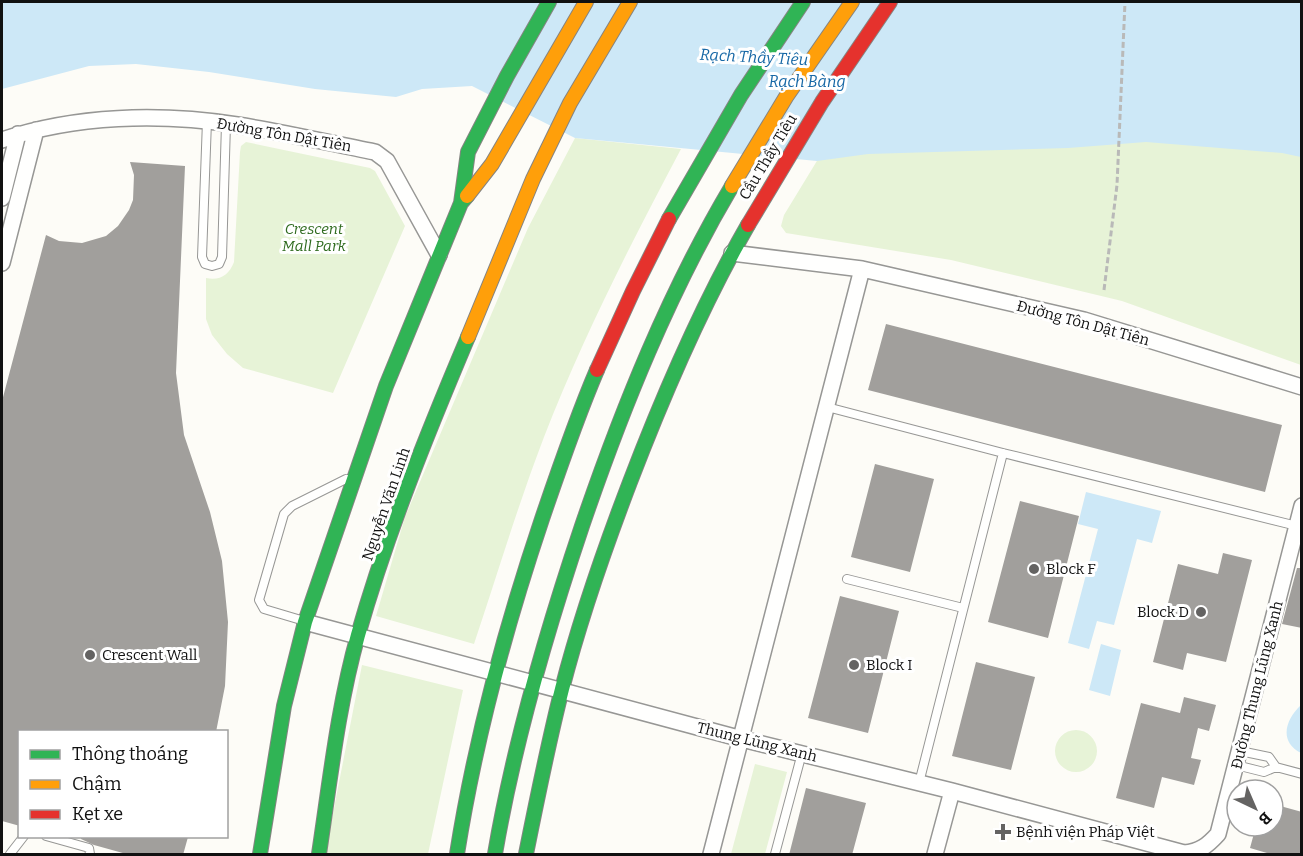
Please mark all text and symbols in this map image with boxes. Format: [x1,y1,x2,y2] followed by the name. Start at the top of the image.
[699,44,809,69] water label: Rạch Thầy Tiêu
[768,72,846,91] water label: Rạch Bàng
[735,111,801,203] street label: Cầu Thầy Tiêu
[215,114,353,156] street label: Đường Tôn Dật Tiên
[282,220,347,255] park label: Crescent Mall Park
[1015,297,1152,349] street label: Đường Tôn Dật Tiên
[358,444,414,563] street label: Nguyễn Văn Linh
[1046,560,1096,578] place label: Block F
[1027,562,1041,576] marker: Block F
[1227,598,1287,771] street label: Đường Thung Lũng Xanh
[1137,603,1189,621] place label: Block D
[1194,605,1208,619] marker: Block D
[102,646,197,664] place label: Crescent Wall
[83,648,97,662] marker: Crescent Wall
[866,656,913,674] place label: Block I
[847,658,861,672] marker: Block I
[695,718,820,766] street label: Thung Lũng Xanh
[18,730,228,838] legend
[72,743,188,765] text: Thông thoáng
[72,773,121,795] text: Chậm
[1225,778,1285,838] north arrow
[72,803,123,825] text: Kẹt xe
[1255,808,1275,829] text: B
[994,823,1012,841] marker: Bệnh viện Pháp Việt
[1016,823,1155,841] place label: Bệnh viện Pháp Việt

